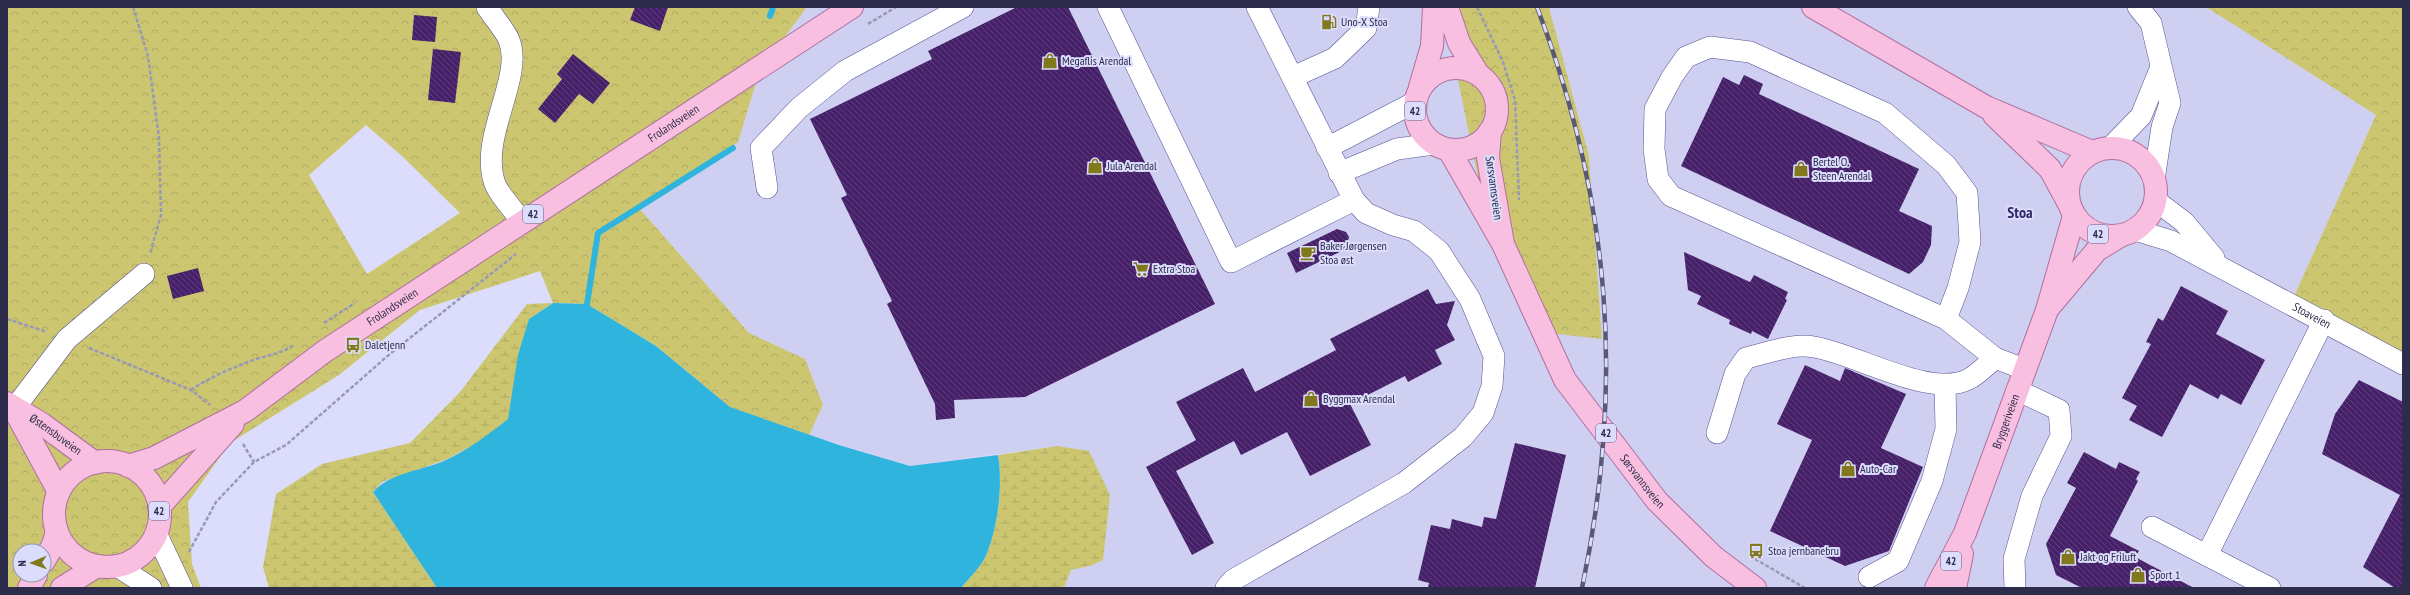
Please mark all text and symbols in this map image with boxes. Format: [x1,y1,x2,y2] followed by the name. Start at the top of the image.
[1320,13,1338,31] fuel station icon: Uno-X Stoa
[1341,14,1388,29] place label: Uno-X Stoa
[1041,52,1059,70] shop icon: Megaflis Arendal
[1062,53,1131,68] place label: Megaflis Arendal
[645,101,702,145] street label: Frolandsveien
[1405,102,1425,120] road number: 42
[1813,154,1871,183] place label: Bertel O. Steen Arendal
[1483,155,1506,221] street label: Sørsvannsveien
[1086,157,1104,175] shop icon: Jula Arendal
[1106,158,1157,173] place label: Jula Arendal
[1792,160,1810,178] shop icon: Bertel O. Steen Arendal
[2007,202,2033,222] district label: Stoa
[523,205,543,223] road number: 42
[2088,225,2108,243] road number: 42
[1320,238,1387,267] place label: Baker Jørgensen Stoa øst
[1299,244,1317,262] cafe icon: Baker Jørgensen Stoa øst
[1132,260,1150,278] supermarket icon: Extra Stoa
[1153,261,1196,276] place label: Extra Stoa
[364,284,420,329] street label: Frolandsveien
[2290,299,2334,331] street label: Stoaveien
[344,336,362,354] bus stop icon: Daletjenn
[365,337,405,352] place label: Daletjenn
[1302,390,1320,408] shop icon: Byggmax Arendal
[1323,391,1395,406] place label: Byggmax Arendal
[1989,392,2022,451] street label: Bryggeriveien
[27,410,85,458] street label: Østensbuveien
[1596,424,1616,442] road number: 42
[1617,451,1668,511] street label: Sørsvannsveien
[1839,460,1857,478] shop icon: Auto-Car
[1860,461,1897,476] place label: Auto-Car
[149,502,169,520] road number: 42
[1747,542,1765,560] bus stop icon: Stoa jernbanebru
[12,543,52,583] north arrow
[1768,543,1839,558] place label: Stoa jernbanebru
[2059,548,2077,566] shop icon: Jakt og Friluft
[2079,549,2137,564] place label: Jakt og Friluft
[1941,552,1961,570] road number: 42
[15,560,29,567] text: N
[2129,566,2147,584] shop icon: Sport 1
[2150,567,2180,582] place label: Sport 1

